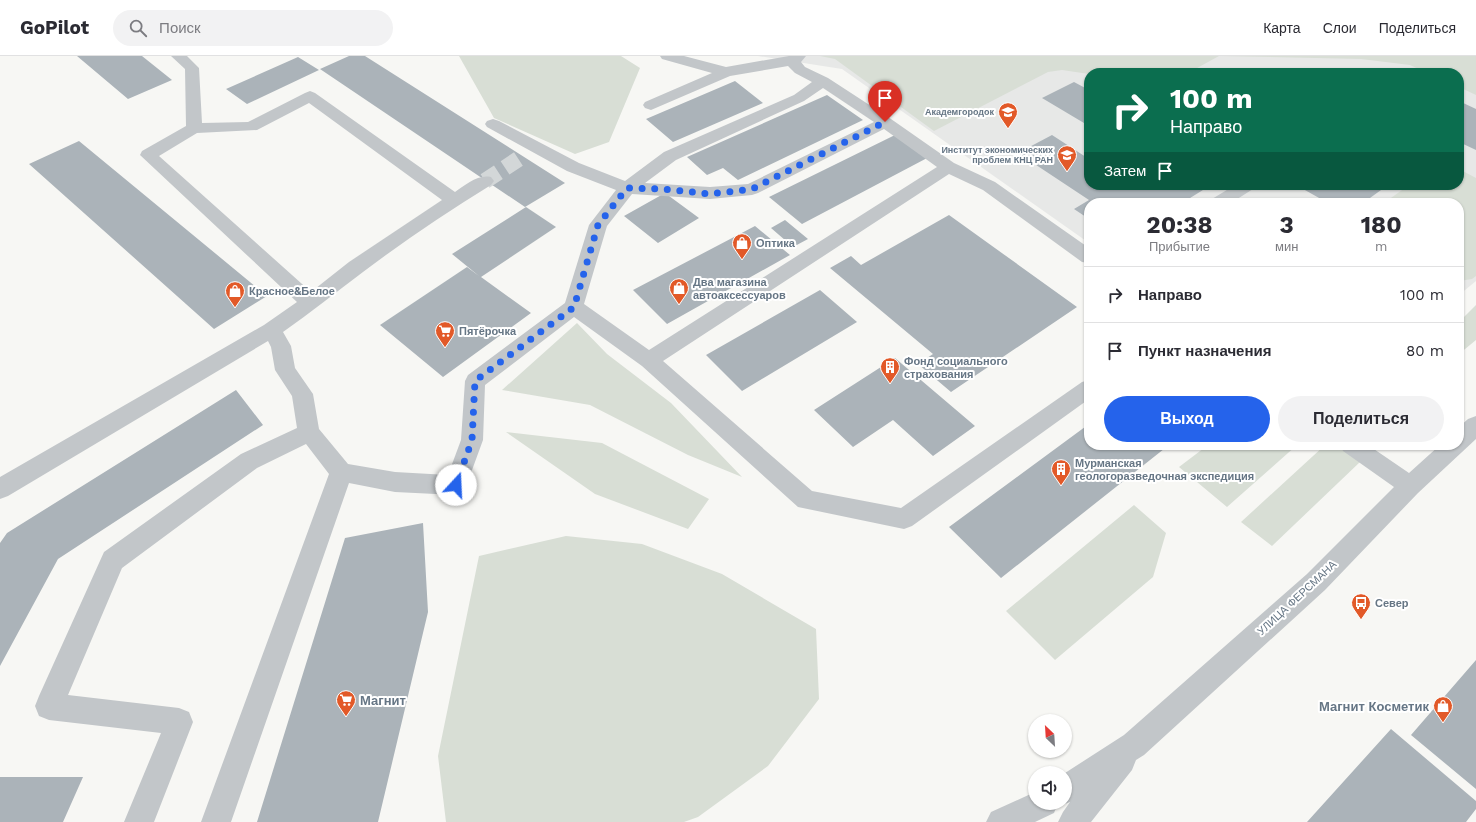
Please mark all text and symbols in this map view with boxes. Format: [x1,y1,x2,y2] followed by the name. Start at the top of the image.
[113,10,393,46] search box
[20,16,89,39] text: GoPilot
[127,17,149,39] icon: search
[159,19,201,37] text: Поиск
[1263,20,1301,36] text: Карта
[1323,20,1357,36] text: Слои
[1379,20,1456,36] text: Поделиться
[868,81,902,122] pin
[1170,82,1253,115] text: 100 m
[1104,84,1156,136] icon: right
[874,87,896,109] icon: arrive
[997,101,1019,129] school or university icon: Академгородок
[925,107,994,117] place label: Академгородок
[1170,116,1242,137] text: Направо
[1056,144,1078,172] school or university icon: Институт экономических проблем КНЦ РАН
[941,145,1053,165] place label: Институт экономических проблем КНЦ РАН
[1154,160,1176,182] icon: arrive
[1104,162,1146,180] text: Затем
[1146,211,1213,239] text: 20:38
[1280,211,1294,239] text: 3
[1361,211,1402,239] text: 180
[731,232,753,260] shop icon: Оптика
[756,237,796,250] place label: Оптика
[1149,239,1210,254] text: Прибытие
[1275,239,1298,254] text: мин
[1375,239,1387,254] text: m
[693,276,786,302] place label: Два магазина автоаксессуаров
[668,277,690,305] shop icon: Два магазина автоаксессуаров
[224,280,246,308] shop icon: Красное&Белое
[1104,284,1126,306] icon: right
[249,285,335,298] place label: Красное&Белое
[1138,286,1202,304] text: Направо
[1400,286,1444,304] text: 100 m
[434,320,456,348] supermarket icon: Пятёрочка
[459,325,517,338] place label: Пятёрочка
[1104,340,1126,362] icon: arrive
[1138,342,1271,360] text: Пункт назначения
[1406,342,1444,360] text: 80 m
[904,355,1008,381] place label: Фонд социального страхования
[879,356,901,384] building icon: Фонд социального страхования
[1104,396,1270,442] button: Выход
[1278,396,1444,442] button: Поделиться
[1075,457,1254,483] place label: Мурманская геологоразведочная экспедиция
[1050,458,1072,486] building icon: Мурманская геологоразведочная экспедиция
[435,464,477,506] position arrow
[1255,558,1340,638] street label: УЛИЦА ФЕРСМАНА
[1350,592,1372,620] bus stop icon: Север
[1375,597,1409,610] place label: Север
[335,689,357,717] supermarket icon: Магнит
[360,693,406,708] place label: Магнит
[1432,695,1454,723] shop icon: Магнит Косметик
[1319,699,1429,714] place label: Магнит Косметик
[1028,714,1072,758] north arrow
[1028,714,1072,810] map controls
[1028,766,1072,810] button: sound

